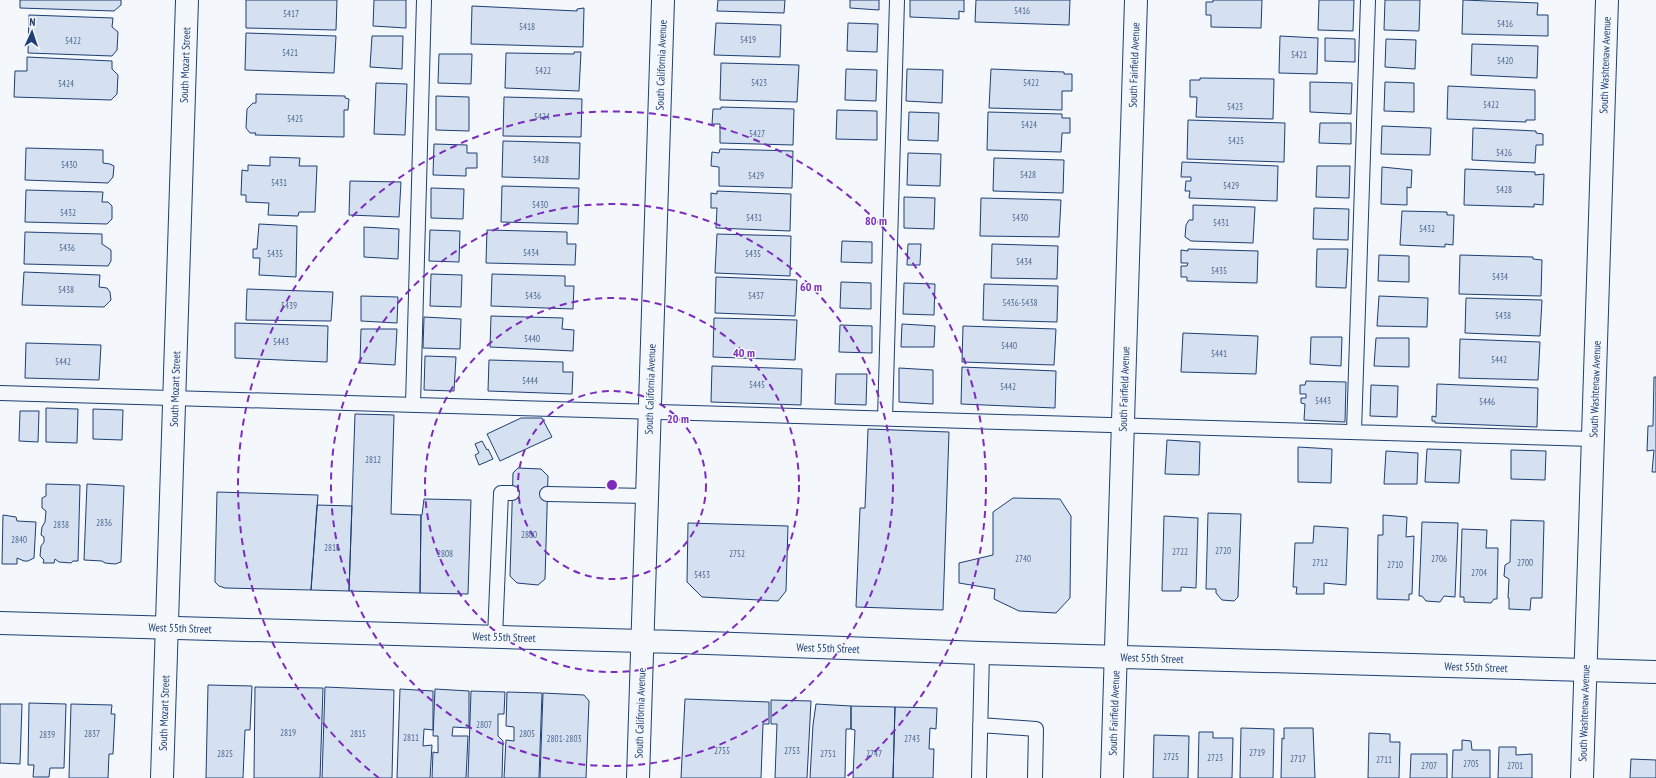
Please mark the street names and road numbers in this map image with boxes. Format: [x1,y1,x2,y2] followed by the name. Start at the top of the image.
[1596,16,1614,114] street label: South Washtenaw Avenue
[652,19,670,111] street label: South California Avenue
[1126,22,1143,108] street label: South Fairfield Avenue
[177,27,193,103] street label: South Mozart Street
[1586,340,1604,438] street label: South Washtenaw Avenue
[641,343,659,435] street label: South California Avenue
[1116,346,1133,432] street label: South Fairfield Avenue
[167,351,183,427] street label: South Mozart Street
[148,620,212,636] street label: West 55th Street
[472,629,536,645] street label: West 55th Street
[796,640,860,656] street label: West 55th Street
[1120,650,1184,666] street label: West 55th Street
[1444,659,1508,675] street label: West 55th Street
[1575,664,1593,762] street label: South Washtenaw Avenue
[631,667,649,759] street label: South California Avenue
[1106,670,1123,756] street label: South Fairfield Avenue
[156,675,172,751] street label: South Mozart Street

